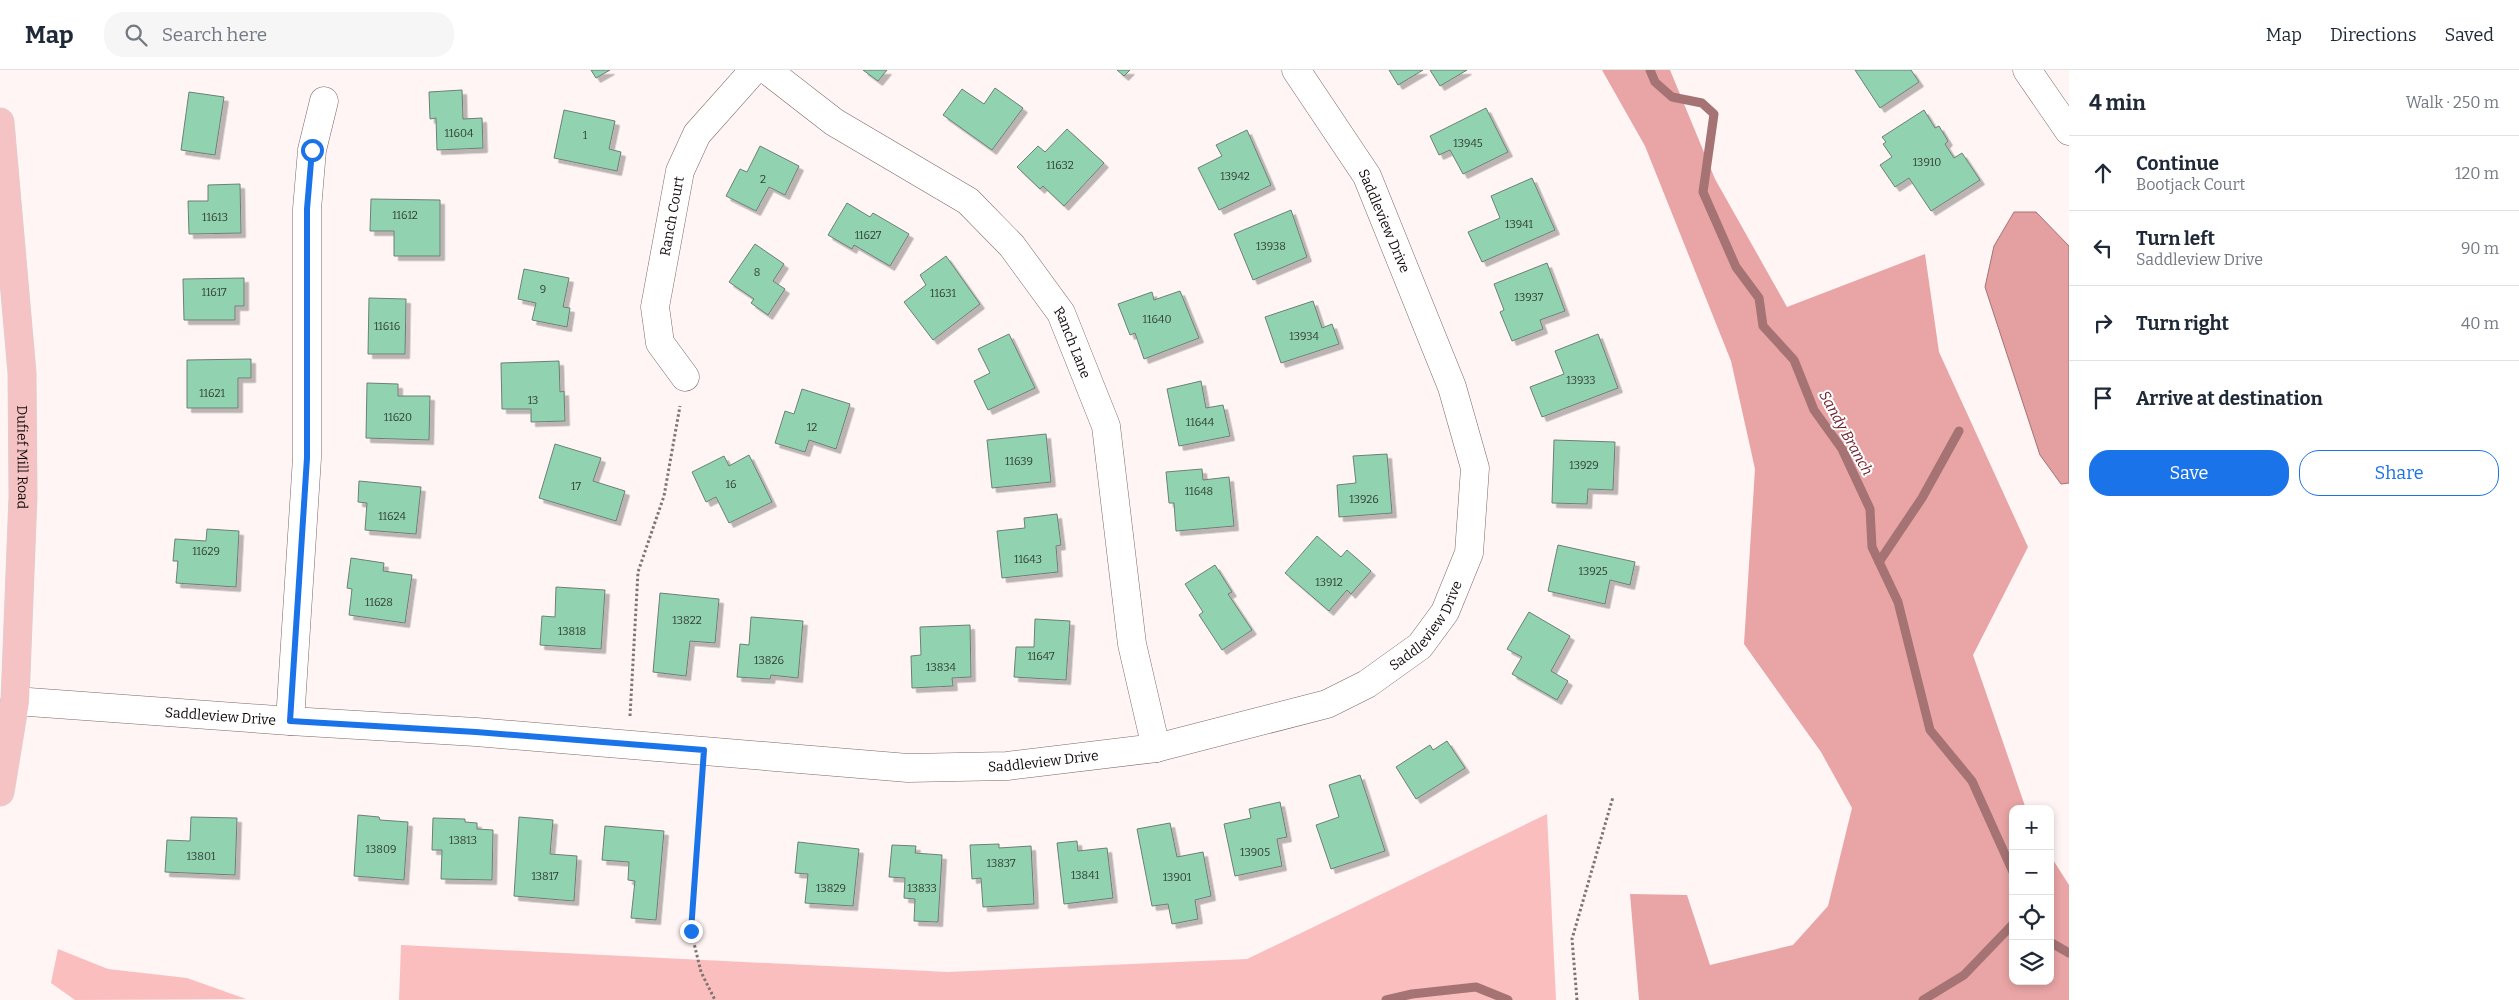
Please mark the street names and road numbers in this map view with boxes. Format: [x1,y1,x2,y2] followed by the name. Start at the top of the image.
[1354,167,1414,275] street label: Saddleview Drive
[656,175,687,257] street label: Ranch Court
[1050,303,1095,381] street label: Ranch Lane
[14,405,32,509] street label: Dufief Mill Road
[1386,578,1465,674] street label: Saddleview Drive
[164,703,277,728] street label: Saddleview Drive
[988,747,1099,775] street label: Saddleview Drive

